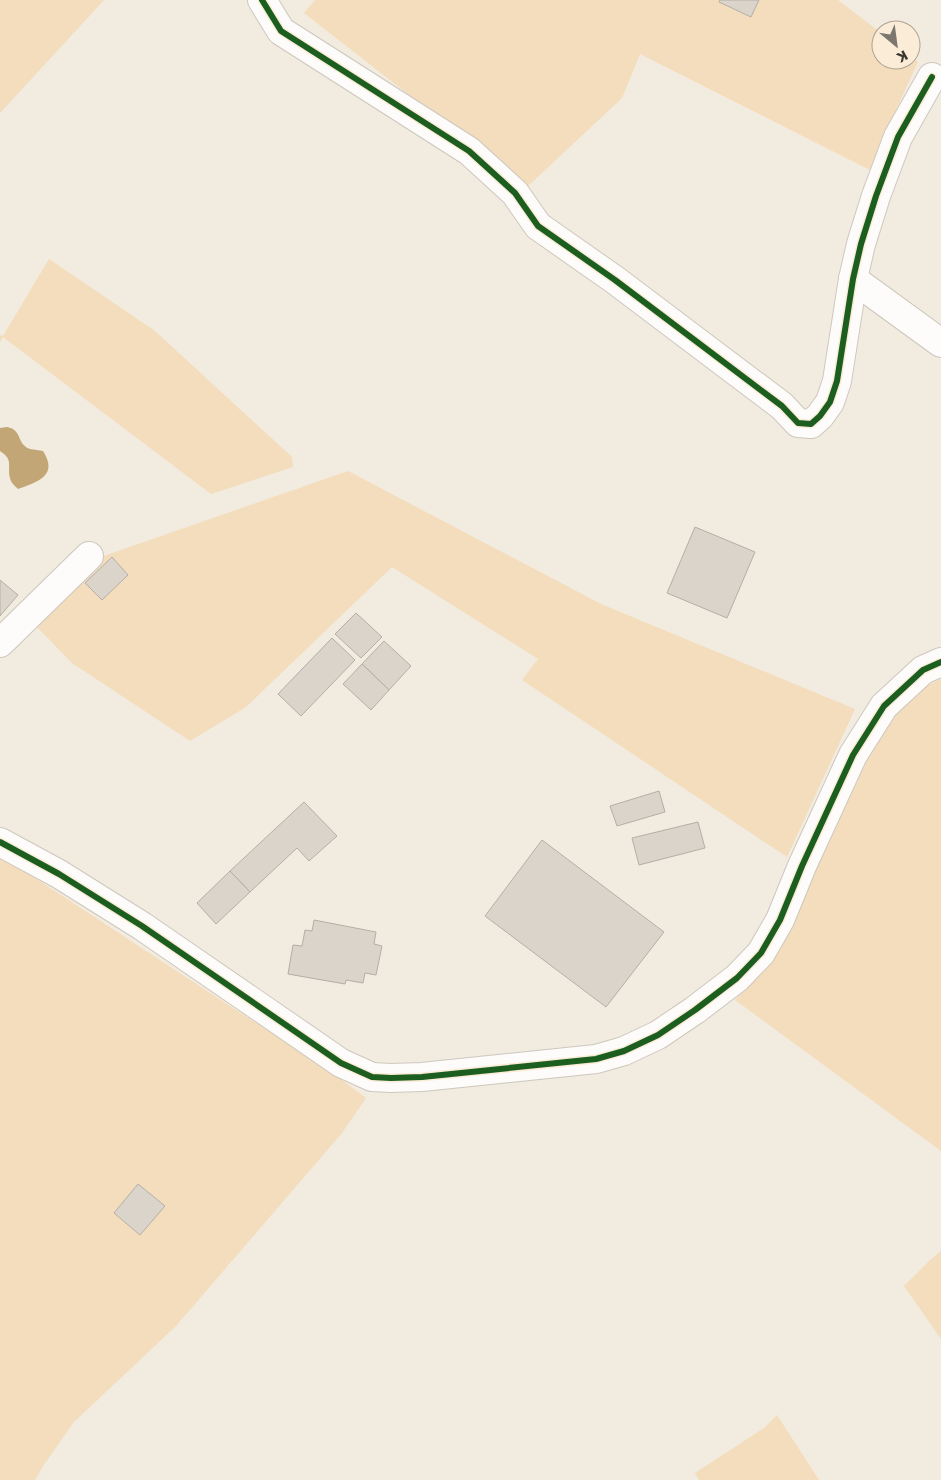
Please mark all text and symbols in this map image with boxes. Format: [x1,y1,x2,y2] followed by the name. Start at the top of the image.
[871,20,921,70] north arrow
[893,45,911,68] text: K

